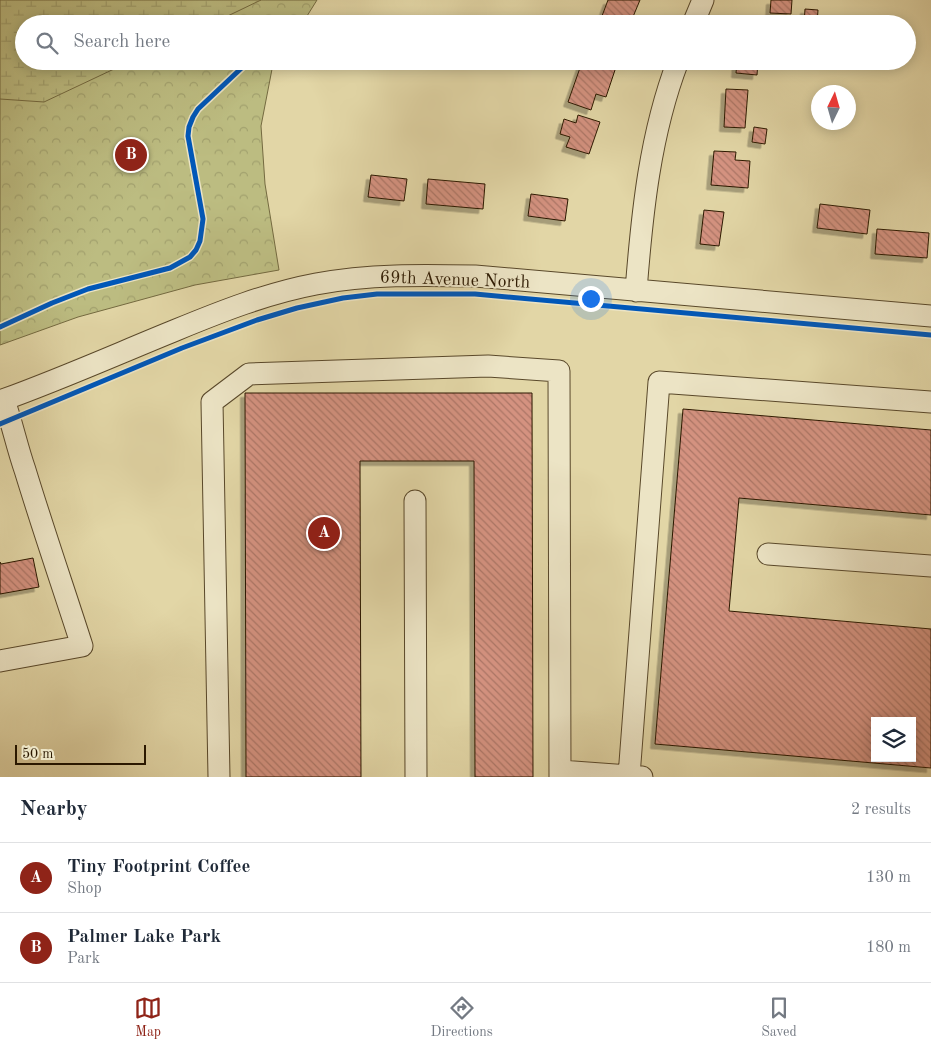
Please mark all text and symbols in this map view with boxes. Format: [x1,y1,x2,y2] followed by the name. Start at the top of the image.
[15,15,916,70] search box
[33,29,61,57] icon: search
[73,33,170,52] text: Search here
[811,85,856,130] north arrow
[115,136,147,174] pin: B
[379,268,531,292] street label: 69th Avenue North
[578,286,604,312] your location
[308,514,340,552] pin: A
[871,717,916,762] map controls
[871,717,916,762] button: layers
[15,742,146,765] scale bar
[22,747,53,761] text: 50 m
[20,799,88,820] text: Nearby
[851,802,911,818] text: 2 results
[67,858,250,877] text: Tiny Footprint Coffee
[30,870,42,886] text: A
[866,870,911,886] text: 130 m
[67,881,102,897] text: Shop
[67,928,221,947] text: Palmer Lake Park
[30,940,42,956] text: B
[866,940,911,956] text: 180 m
[67,951,100,967] text: Park
[134,994,162,1041] tab: Map
[431,994,493,1041] tab: Directions
[761,994,797,1041] tab: Saved

